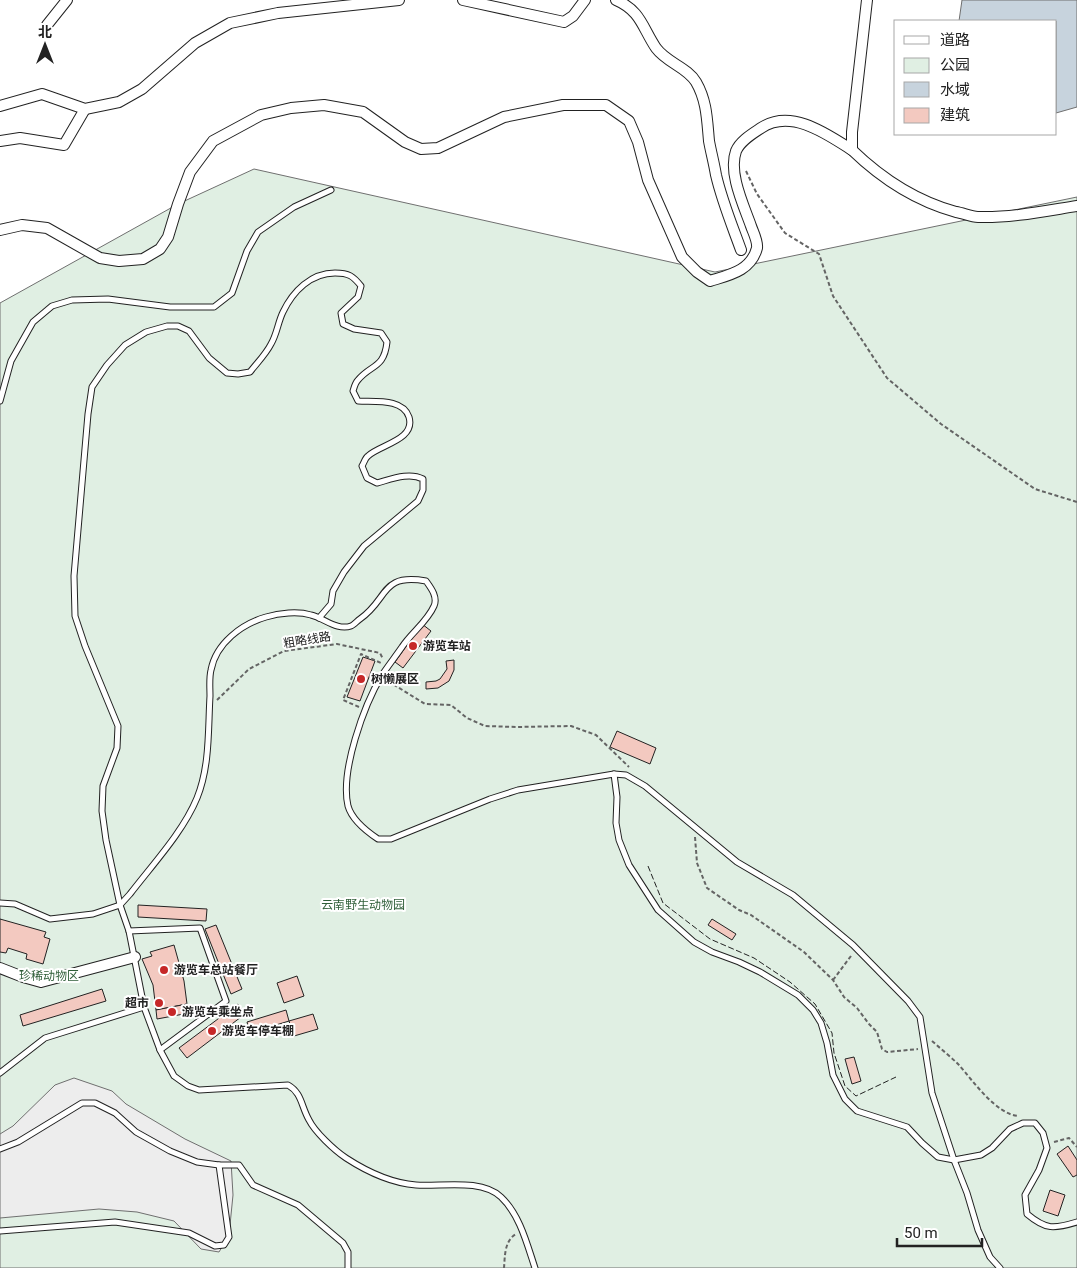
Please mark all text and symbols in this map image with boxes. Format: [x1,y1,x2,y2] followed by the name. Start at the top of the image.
[20,20,70,70] north arrow
[894,20,1057,135] legend
[38,24,52,40] text: 北
[940,31,970,49] text: 道路
[940,56,970,74] text: 公园
[940,81,970,99] text: 水域
[940,106,970,124] text: 建筑
[282,629,332,651] street label: 粗略线路
[423,639,471,653] place label: 游览车站
[407,640,419,652] marker: 游览车站
[371,672,419,686] place label: 树懒展区
[355,673,367,685] marker: 树懒展区
[321,898,405,912] park label: 云南野生动物园
[174,963,258,977] place label: 游览车总站餐厅
[158,964,170,976] marker: 游览车总站餐厅
[19,969,79,983] park label: 珍稀动物区
[125,996,149,1010] place label: 超市
[153,997,165,1009] marker: 超市
[182,1005,254,1019] place label: 游览车乘坐点
[166,1006,178,1018] marker: 游览车乘坐点
[222,1024,294,1038] place label: 游览车停车棚
[206,1025,218,1037] marker: 游览车停车棚
[897,1216,982,1248] scale bar
[904,1224,938,1242] text: 50 m

